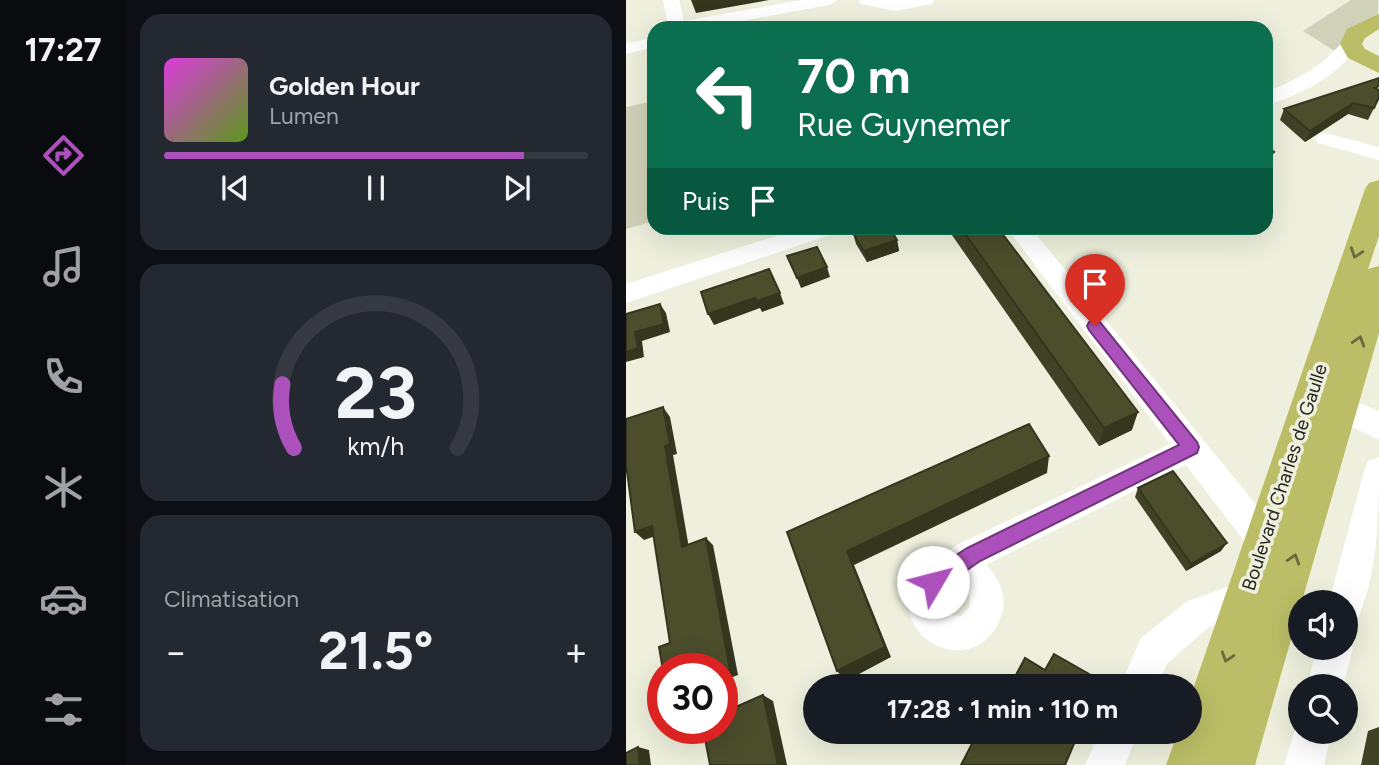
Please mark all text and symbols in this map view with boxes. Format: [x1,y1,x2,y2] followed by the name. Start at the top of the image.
[24,31,102,69] text: 17:27
[797,46,910,105] text: 70 m
[682,49,773,140] icon: left
[269,70,420,102] text: Golden Hour
[269,102,339,130] text: Lumen
[797,106,1010,144] text: Rue Guynemer
[39,131,88,180] icon: directions
[216,169,254,207] icon: previous
[357,169,395,207] icon: pause
[498,169,536,207] icon: next
[744,182,782,220] icon: arrive
[682,185,730,217] text: Puis
[39,242,88,291] icon: music
[1350,247,1364,259] one-way arrow
[1065,254,1125,326] pin
[1076,265,1114,303] icon: arrive
[1351,336,1366,348] one-way arrow
[335,350,417,437] text: 23
[39,352,88,401] icon: phone
[1237,361,1332,594] street label: Boulevard Charles de Gaulle
[347,431,405,461] text: km/h
[39,463,88,512] icon: climate
[896,545,970,619] position arrow
[1286,554,1300,566] one-way arrow
[39,574,88,623] icon: car
[164,585,299,613] text: Climatisation
[1288,590,1358,744] map controls
[1288,590,1358,660] button: sound
[319,620,433,682] text: 21.5°
[164,629,188,675] text: −
[564,629,588,675] text: +
[1221,650,1235,662] one-way arrow
[647,653,738,744] speed limit sign: 30
[1288,674,1358,744] button: search
[39,685,88,734] icon: filters
[887,693,1118,725] text: 17:28 · 1 min · 110 m

